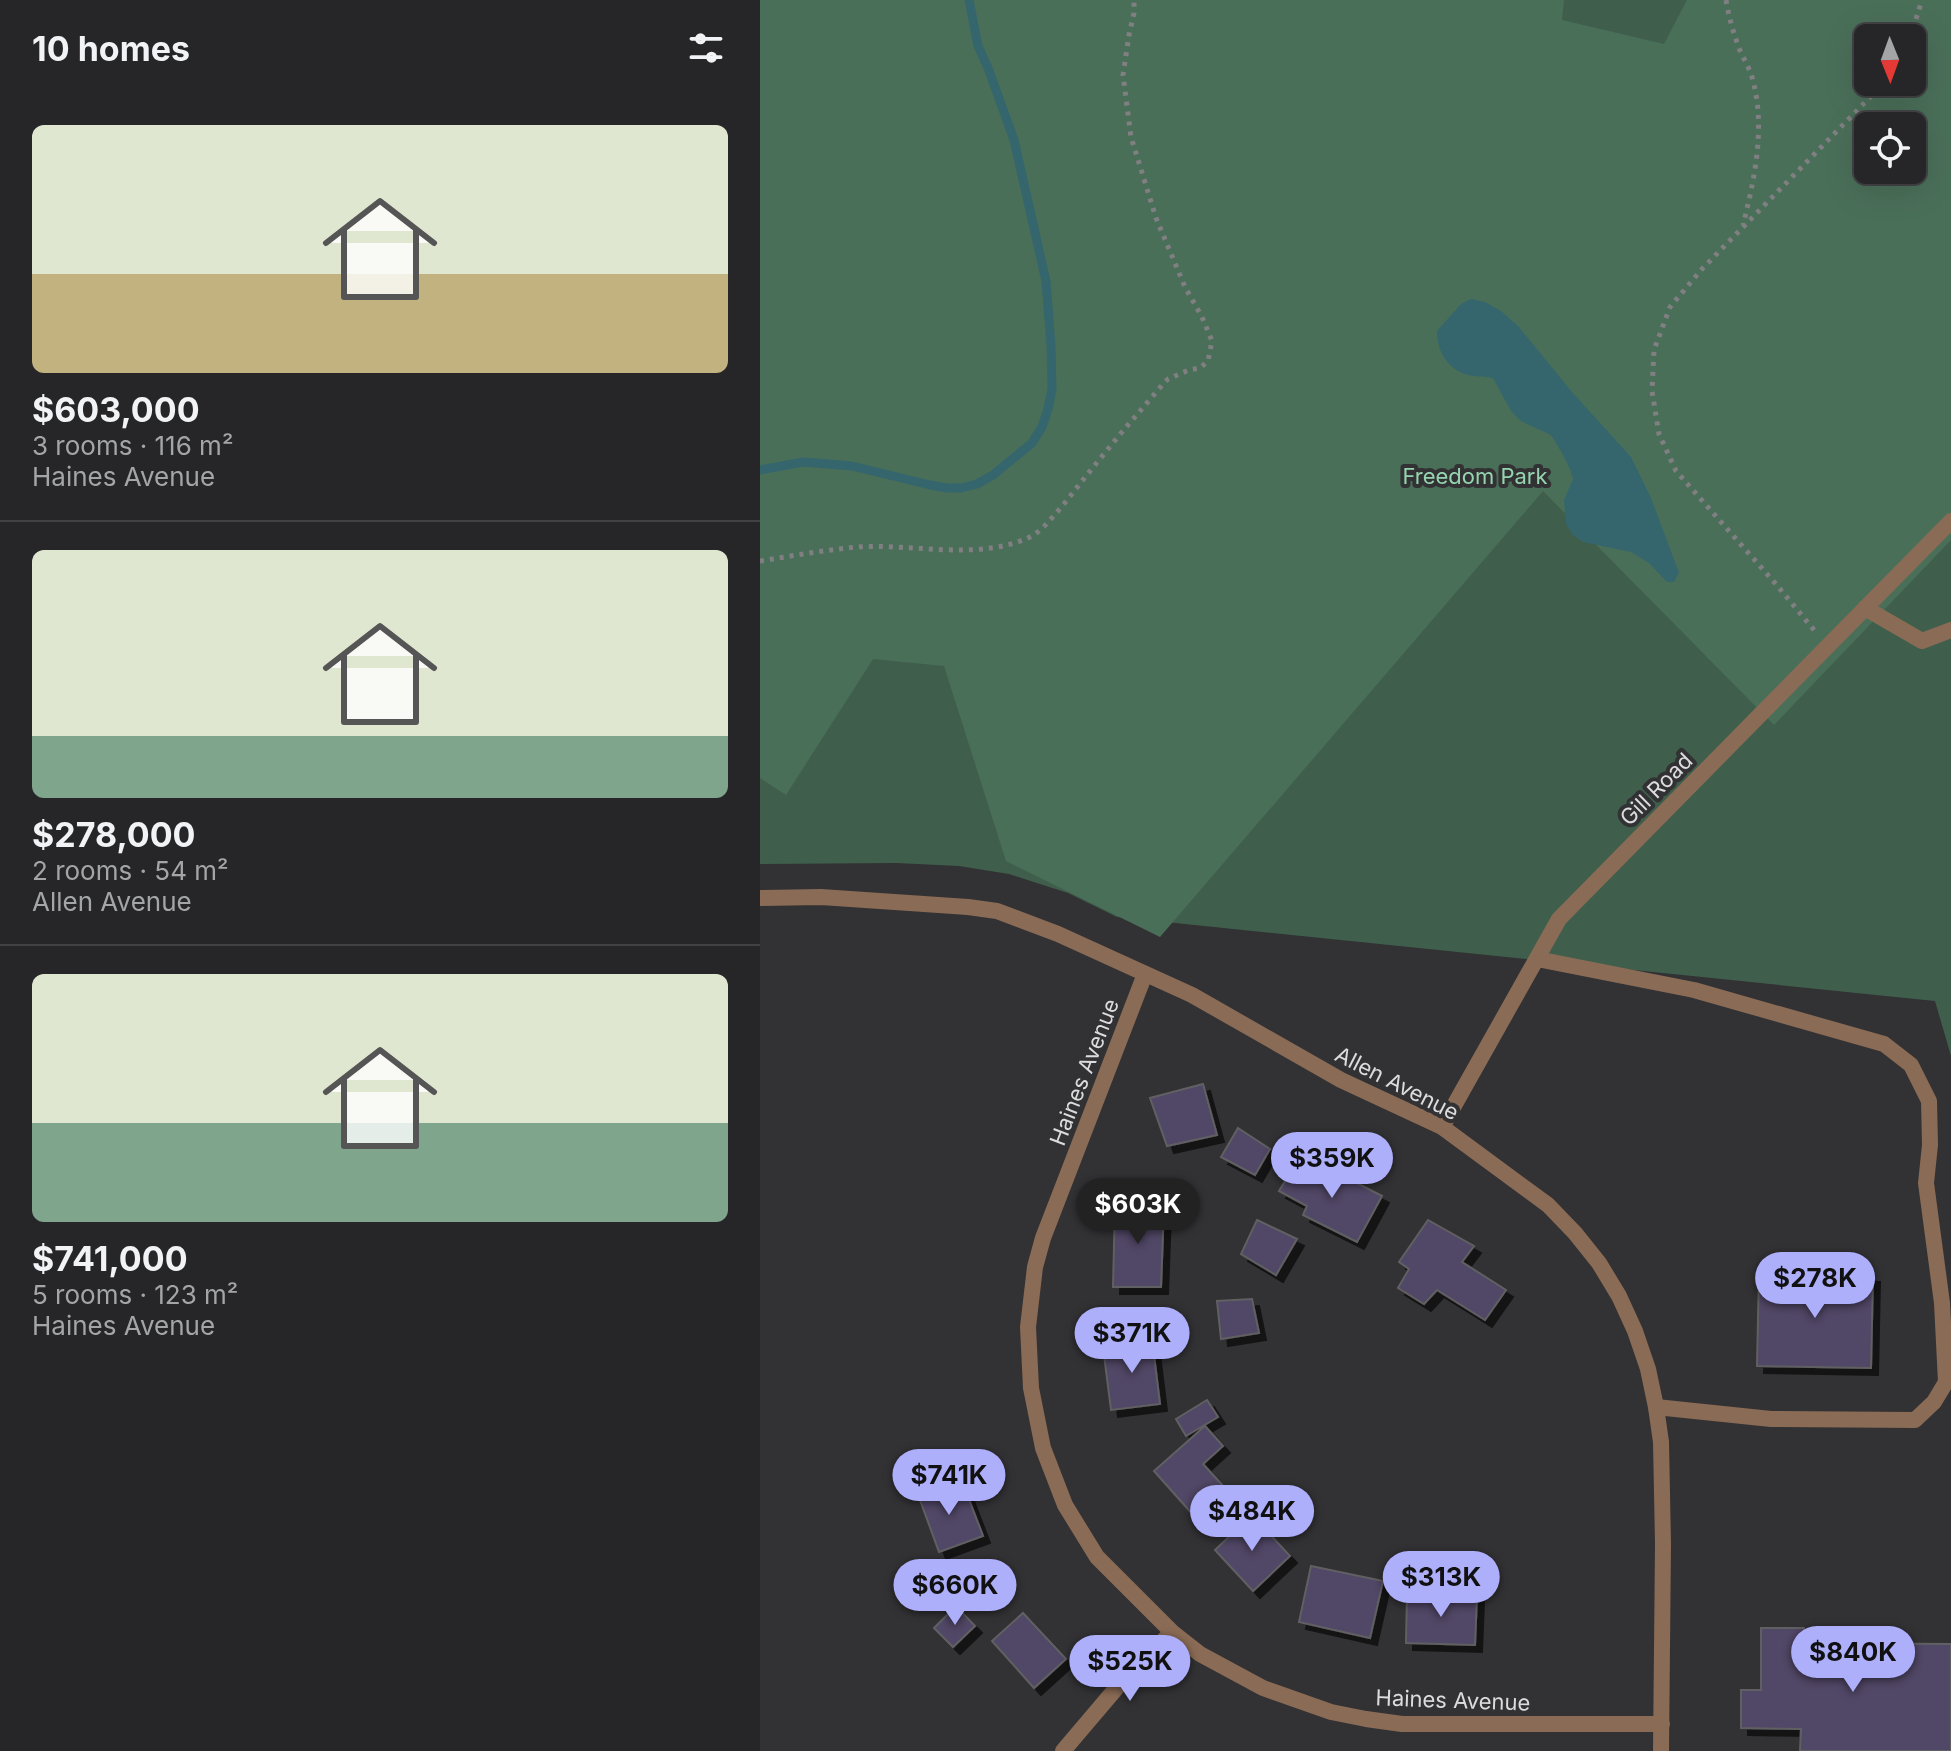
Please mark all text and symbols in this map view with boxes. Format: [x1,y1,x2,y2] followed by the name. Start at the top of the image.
[1854,24,1926,96] north arrow
[1854,24,1926,184] map controls
[684,26,728,70] icon: filters
[32,28,190,69] text: 10 homes
[1854,112,1926,184] button: locate
[308,177,452,321] icon: home
[32,389,200,430] text: $603,000
[32,430,233,461] text: 3 rooms · 116 m²
[32,461,215,492] text: Haines Avenue
[1402,463,1548,489] park label: Freedom Park
[308,602,452,746] icon: home
[1614,747,1698,831] street label: Gill Road
[32,814,196,855] text: $278,000
[32,855,229,886] text: 2 rooms · 54 m²
[32,886,192,917] text: Allen Avenue
[1044,995,1124,1149] street label: Haines Avenue
[308,1026,452,1170] icon: home
[1331,1041,1463,1125] street label: Allen Avenue
[1276,1132,1388,1200] pin: $359K
[1289,1142,1375,1173] text: $359K
[1082,1178,1194,1246] pin: $603K
[1095,1188,1181,1219] text: $603K
[32,1238,188,1279] text: $741,000
[1759,1252,1871,1320] pin: $278K
[1773,1262,1857,1293] text: $278K
[32,1279,238,1310] text: 5 rooms · 123 m²
[1076,1307,1188,1375] pin: $371K
[32,1310,215,1341] text: Haines Avenue
[1093,1317,1171,1348] text: $371K
[893,1449,1005,1517] pin: $741K
[910,1459,988,1490] text: $741K
[1196,1485,1308,1553] pin: $484K
[1208,1495,1296,1526] text: $484K
[1385,1551,1497,1619] pin: $313K
[899,1559,1011,1627] pin: $660K
[1401,1561,1481,1592] text: $313K
[911,1569,999,1600] text: $660K
[1797,1626,1909,1694] pin: $840K
[1074,1635,1186,1703] pin: $525K
[1809,1636,1897,1667] text: $840K
[1087,1645,1173,1676] text: $525K
[1375,1684,1531,1716] street label: Haines Avenue

